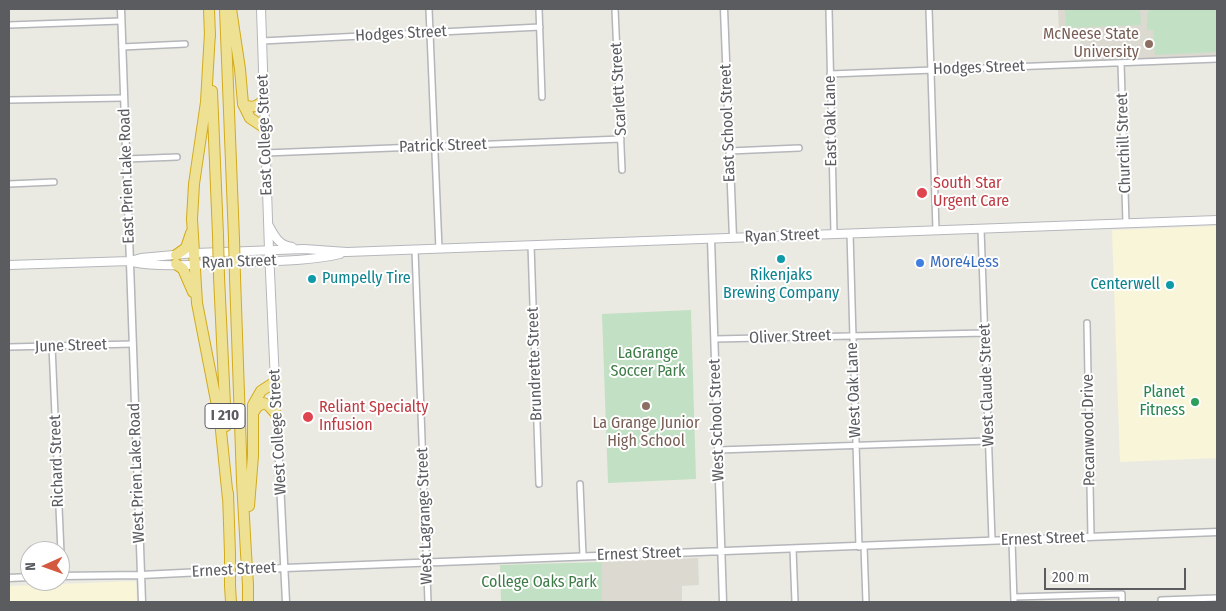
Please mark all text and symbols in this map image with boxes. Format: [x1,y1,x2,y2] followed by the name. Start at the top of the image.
[355,22,447,46] street label: Hodges Street
[1043,25,1139,63] place label: McNeese State University
[1143,38,1155,50] marker: McNeese State University
[607,42,631,136] street label: Scarlett Street
[933,57,1025,79] street label: Hodges Street
[716,64,740,182] street label: East School Street
[253,74,277,196] street label: East College Street
[821,75,841,167] street label: East Oak Lane
[1113,92,1135,194] street label: Churchill Street
[115,108,139,244] street label: East Prien Lake Road
[399,135,487,157] street label: Patrick Street
[933,174,1009,212] place label: South Star Urgent Care
[915,186,929,200] marker: South Star Urgent Care
[744,225,820,247] street label: Ryan Street
[201,251,277,273] street label: Ryan Street
[775,253,787,265] marker: Rikenjaks Brewing Company
[930,253,999,273] place label: More4Less
[914,257,926,269] marker: More4Less
[723,266,839,304] place label: Rikenjaks Brewing Company
[322,269,411,289] place label: Pumpelly Tire
[306,273,318,285] marker: Pumpelly Tire
[1091,275,1160,295] place label: Centerwell
[1164,279,1176,291] marker: Centerwell
[523,307,547,421] street label: Brundrette Street
[975,323,999,447] street label: West Claude Street
[749,326,831,348] street label: Oliver Street
[35,335,107,357] street label: June Street
[843,342,865,438] street label: West Oak Lane
[610,344,686,382] park label: LaGrange Soccer Park
[705,358,729,482] street label: West School Street
[265,368,291,496] street label: West College Street
[1078,374,1100,486] street label: Pecanwood Drive
[1139,383,1185,421] place label: Planet Fitness
[1189,396,1201,408] marker: Planet Fitness
[319,398,428,436] place label: Reliant Specialty Infusion
[640,400,652,412] marker: La Grange Junior High School
[125,403,149,543] street label: West Prien Lake Road
[205,404,245,428] road number: I 210
[301,410,315,424] marker: Reliant Specialty Infusion
[46,414,68,508] street label: Richard Street
[592,414,700,452] place label: La Grange Junior High School
[413,447,437,585] street label: West Lagrange Street
[1000,528,1086,550] street label: Ernest Street
[20,541,70,591] north arrow
[596,543,682,565] street label: Ernest Street
[191,558,277,582] street label: Ernest Street
[1046,558,1188,590] scale bar
[22,562,39,571] text: N
[1052,568,1089,586] text: 200 m
[481,573,597,593] park label: College Oaks Park

